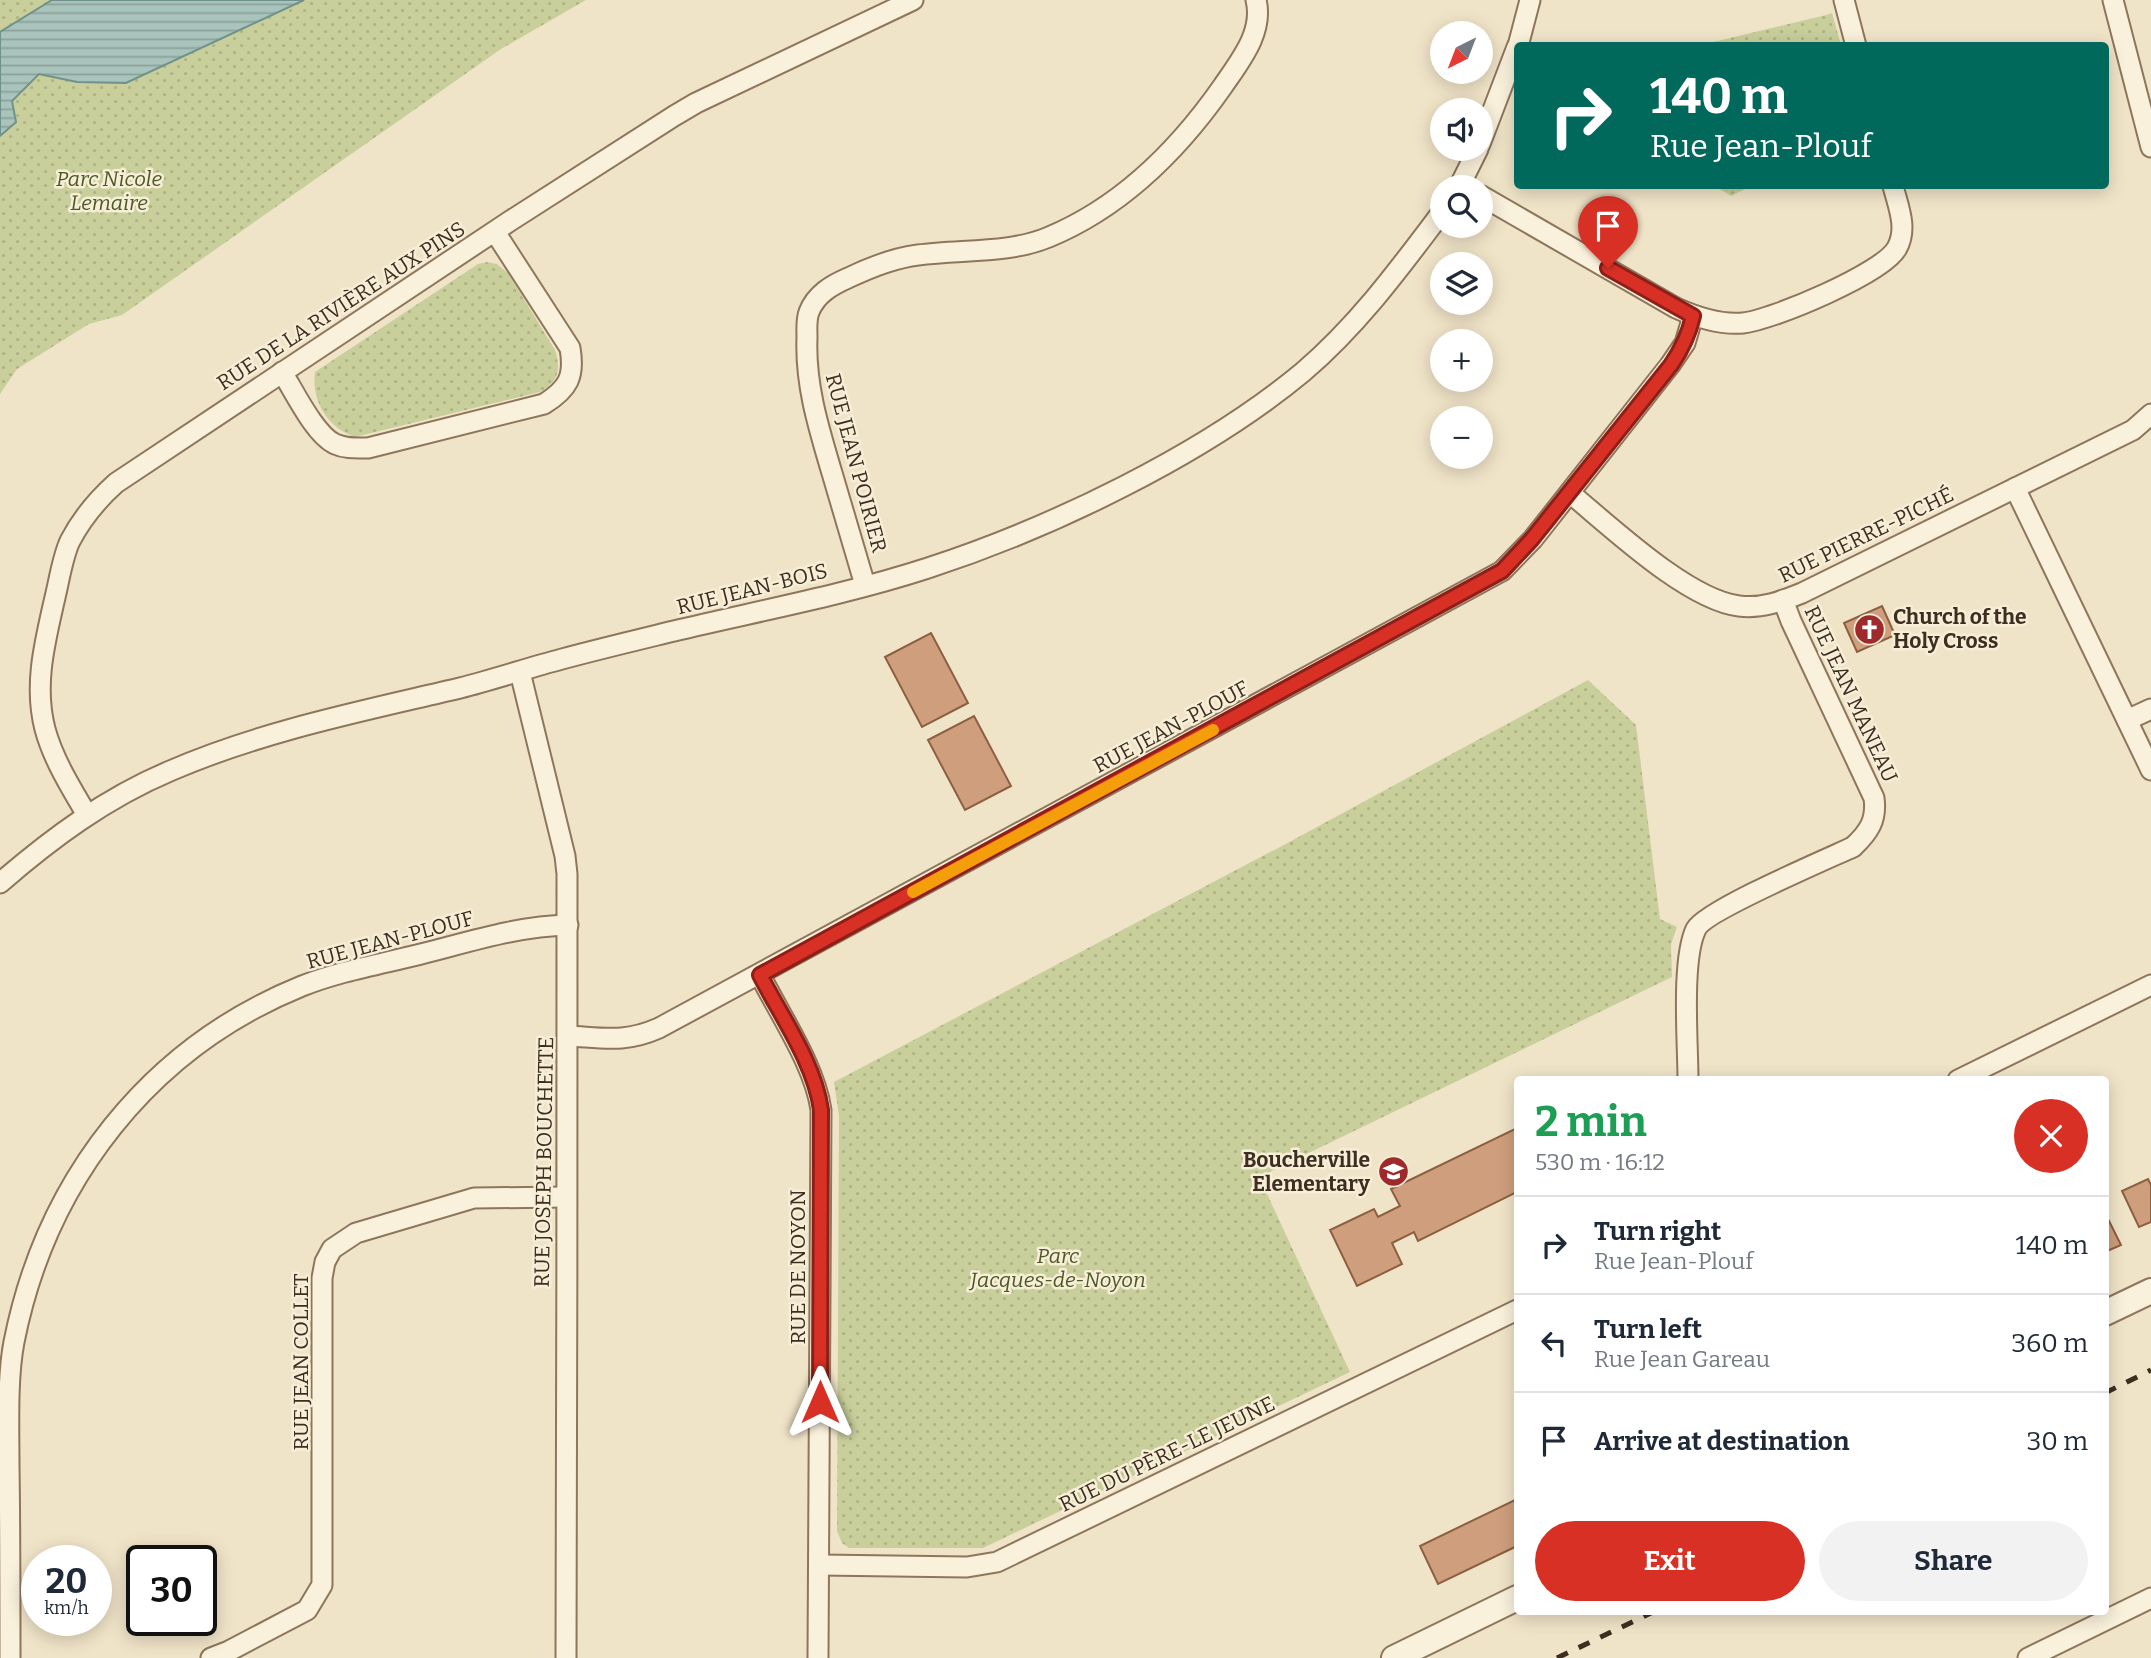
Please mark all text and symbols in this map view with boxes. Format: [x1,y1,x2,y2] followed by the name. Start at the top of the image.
[1430,21,1493,84] north arrow
[1430,21,1493,469] map controls
[1650,67,1788,126] text: 140 m
[1535,70,1626,161] icon: right
[1430,98,1493,161] button: sound
[1650,127,1872,165] text: Rue Jean-Plouf
[56,166,163,216] park label: Parc Nicole Lemaire
[1430,175,1493,238] button: search
[1578,196,1638,268] pin
[1589,207,1627,245] icon: arrive
[212,216,470,396] street label: RUE DE LA RIVIÈRE AUX PINS
[1430,252,1493,315] button: layers
[1430,329,1493,392] button: +
[820,371,892,556] street label: RUE JEAN POIRIER
[1430,406,1493,469] button: −
[1774,481,1958,589] street label: RUE PIERRE-PICHÉ
[674,558,830,620] street label: RUE JEAN-BOIS
[1799,601,1903,787] street label: RUE JEAN MANEAU
[1893,604,2026,654] place label: Church of the Holy Cross
[1853,612,1887,646] church icon: Church of the Holy Cross
[1089,675,1253,779] street label: RUE JEAN-PLOUF
[303,905,477,975] street label: RUE JEAN-PLOUF
[529,1036,559,1288] street label: RUE JOSEPH BOUCHETTE
[1535,1097,1647,1147] text: 2 min
[2014,1099,2088,1173] button: close
[1243,1147,1370,1197] place label: Boucherville Elementary
[1535,1148,1665,1176] text: 530 m · 16:12
[1376,1155,1410,1189] school or university icon: Boucherville Elementary
[785,1189,811,1345] street label: RUE DE NOYON
[1594,1216,1721,1247] text: Turn right
[1535,1226,1573,1264] icon: right
[2016,1230,2088,1261] text: 140 m
[968,1243,1146,1293] park label: Parc Jacques-de-Noyon
[1594,1247,1753,1275] text: Rue Jean-Plouf
[288,1273,314,1451] street label: RUE JEAN COLLET
[1594,1314,1702,1345] text: Turn left
[1535,1324,1573,1362] icon: left
[2011,1328,2088,1359] text: 360 m
[1594,1345,1770,1373] text: Rue Jean Gareau
[783,1365,857,1439] position arrow
[1055,1390,1279,1518] street label: RUE DU PÈRE-LE JEUNE
[1535,1422,1573,1460] icon: arrive
[1594,1426,1849,1457] text: Arrive at destination
[2027,1426,2088,1457] text: 30 m
[1535,1521,1805,1601] button: Exit
[1819,1521,2088,1601] button: Share
[126,1545,217,1636] speed limit sign: 30
[46,1560,87,1602] text: 20
[44,1597,89,1619] text: km/h

